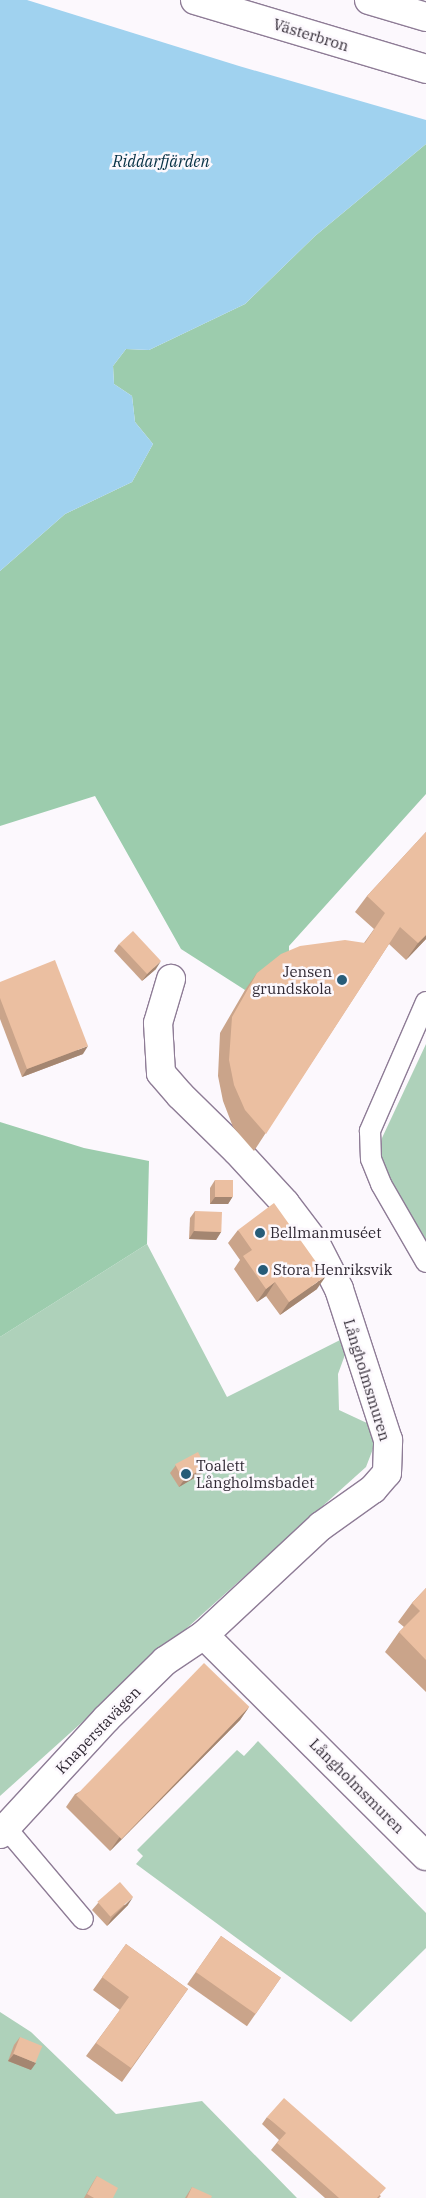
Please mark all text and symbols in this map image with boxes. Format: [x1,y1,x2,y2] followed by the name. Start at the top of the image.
[271,15,351,55] street label: Västerbron
[112,151,210,171] water label: Riddarfjärden
[252,962,332,997] place label: Jensen grundskola
[336,974,348,986] marker: Jensen grundskola
[270,1224,381,1242] place label: Bellmanmuséet
[254,1227,266,1239] marker: Bellmanmuséet
[273,1261,392,1279] place label: Stora Henriksvik
[257,1264,269,1276] marker: Stora Henriksvik
[340,1317,394,1443] street label: Långholmsmuren
[196,1456,315,1491] place label: Toalett Långholmsbadet
[180,1468,192,1480] marker: Toalett Långholmsbadet
[52,1683,144,1777] street label: Knaperstavägen
[306,1735,408,1837] street label: Långholmsmuren

